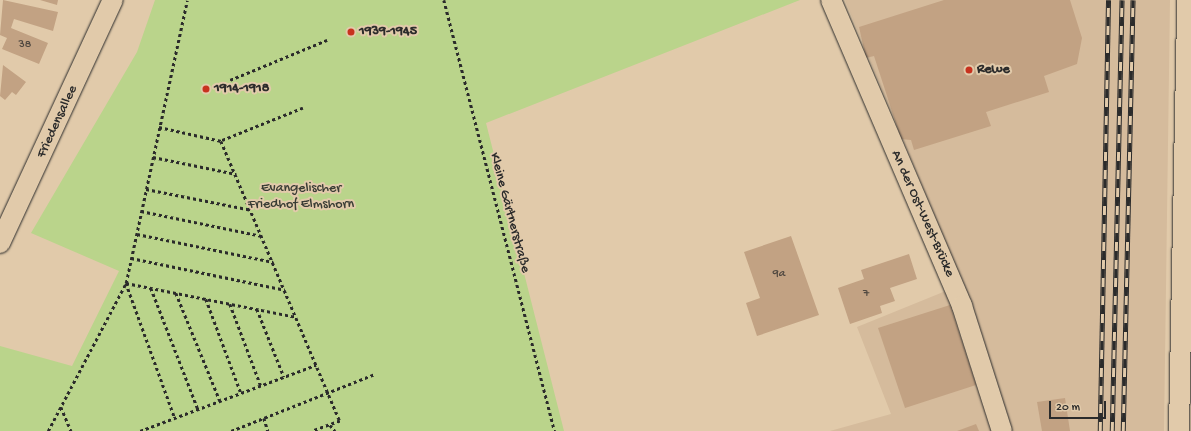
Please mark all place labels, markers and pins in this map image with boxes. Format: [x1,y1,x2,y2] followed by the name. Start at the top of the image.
[359,24,417,40] place label: 1939-1945
[346,27,356,37] marker: 1939-1945
[977,62,1010,78] place label: Rewe
[964,65,974,75] marker: Rewe
[214,81,269,97] place label: 1914-1918
[201,84,211,94] marker: 1914-1918

